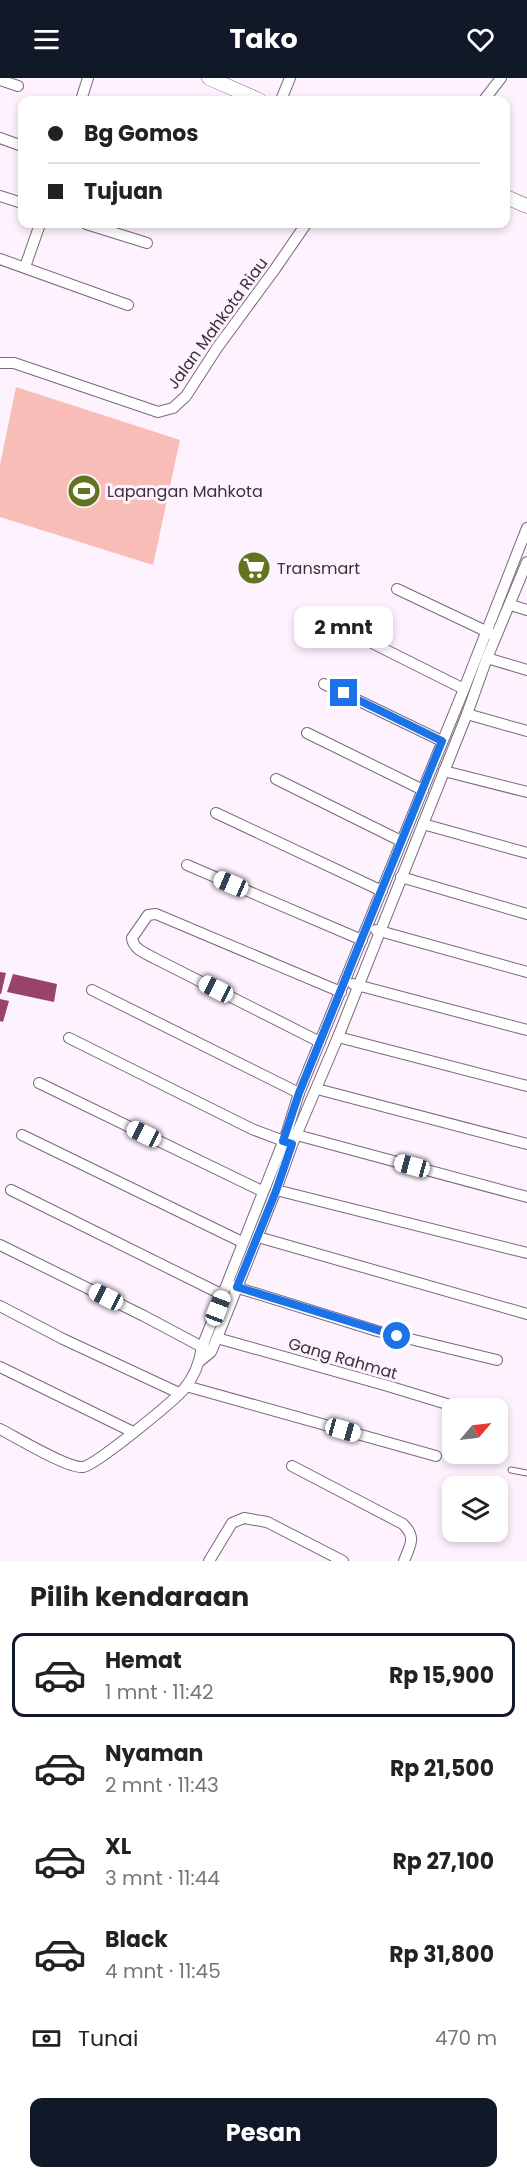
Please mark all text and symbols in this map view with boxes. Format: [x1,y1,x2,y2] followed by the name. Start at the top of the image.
[229,20,298,57] text: Tako
[30,23,63,56] icon: menu
[464,23,497,56] icon: heart
[84,118,198,149] text: Bg Gomos
[84,176,163,207] text: Tujuan
[162,253,273,394] street label: Jalan Mahkota Riau
[66,473,102,509] sports icon: Lapangan Mahkota
[107,480,263,503] place label: Lapangan Mahkota
[236,550,272,586] supermarket icon: Transmart
[277,557,360,580] place label: Transmart
[294,606,394,648] callout: 2 mnt
[314,613,373,641] text: 2 mnt
[330,679,357,706] route end
[211,869,251,899] car
[196,973,236,1005] car
[124,1118,164,1150] car
[392,1153,432,1179] car
[86,1281,126,1313] car
[203,1288,233,1328] car
[383,1322,410,1349] route start
[286,1332,400,1385] street label: Gang Rahmat
[442,1398,508,1464] north arrow
[442,1398,508,1542] map controls
[323,1416,363,1444] car
[442,1476,508,1542] button: layers
[30,1578,249,1615] text: Pilih kendaraan
[105,1645,182,1676] text: Hemat
[33,1648,87,1702] icon: car
[389,1660,494,1691] text: Rp 15,900
[105,1678,213,1706] text: 1 mnt · 11:42
[105,1738,203,1769] text: Nyaman
[33,1741,87,1795] icon: car
[390,1753,494,1784] text: Rp 21,500
[105,1771,219,1799] text: 2 mnt · 11:43
[105,1831,131,1862] text: XL
[33,1834,87,1888] icon: car
[392,1846,494,1877] text: Rp 27,100
[105,1864,220,1892] text: 3 mnt · 11:44
[105,1924,168,1955] text: Black
[33,1927,87,1981] icon: car
[389,1939,494,1970] text: Rp 31,800
[105,1957,221,1985] text: 4 mnt · 11:45
[30,2022,63,2055] icon: cash
[78,2023,138,2054] text: Tunai
[435,2024,497,2052] text: 470 m
[30,2098,497,2167] button: Pesan

